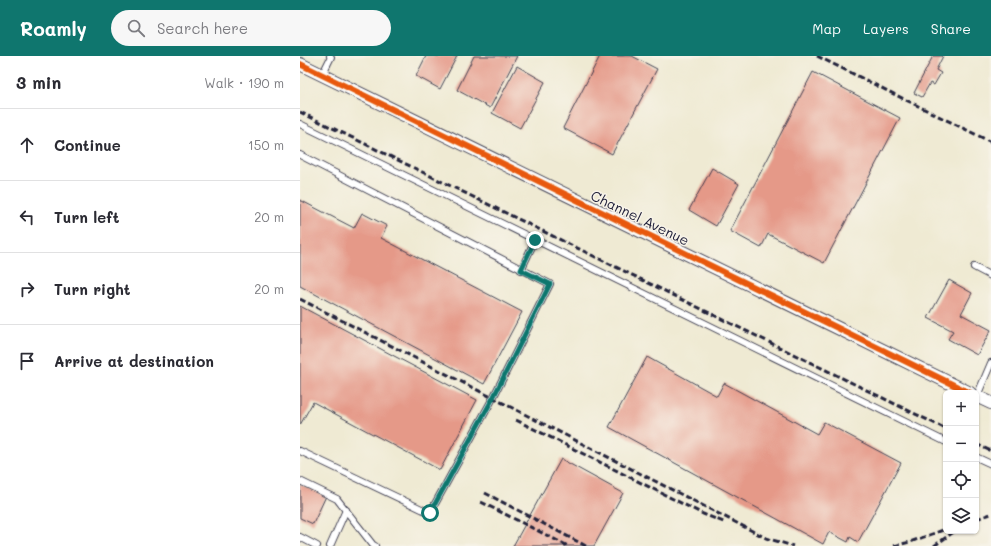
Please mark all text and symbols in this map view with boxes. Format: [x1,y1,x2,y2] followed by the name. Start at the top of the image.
[111,10,391,46] search box
[20,16,87,41] text: Roamly
[125,17,147,39] icon: search
[157,18,248,38] text: Search here
[812,19,841,38] text: Map
[863,19,909,38] text: Layers
[931,19,971,38] text: Share
[16,71,61,93] text: 3 min
[204,74,284,91] text: Walk · 190 m
[16,134,38,156] icon: ahead
[54,135,121,155] text: Continue
[248,136,284,153] text: 150 m
[588,186,693,250] street label: Channel Avenue
[16,206,38,228] icon: left
[54,207,119,227] text: Turn left
[254,208,284,225] text: 20 m
[526,231,544,249] route end
[16,278,38,300] icon: right
[54,279,131,299] text: Turn right
[254,280,284,297] text: 20 m
[16,350,38,372] icon: arrive
[54,351,214,371] text: Arrive at destination
[943,390,979,534] map controls
[943,390,979,426] button: +
[943,426,979,462] button: −
[943,462,979,498] button: locate
[943,498,979,534] button: layers
[421,504,439,522] route start

